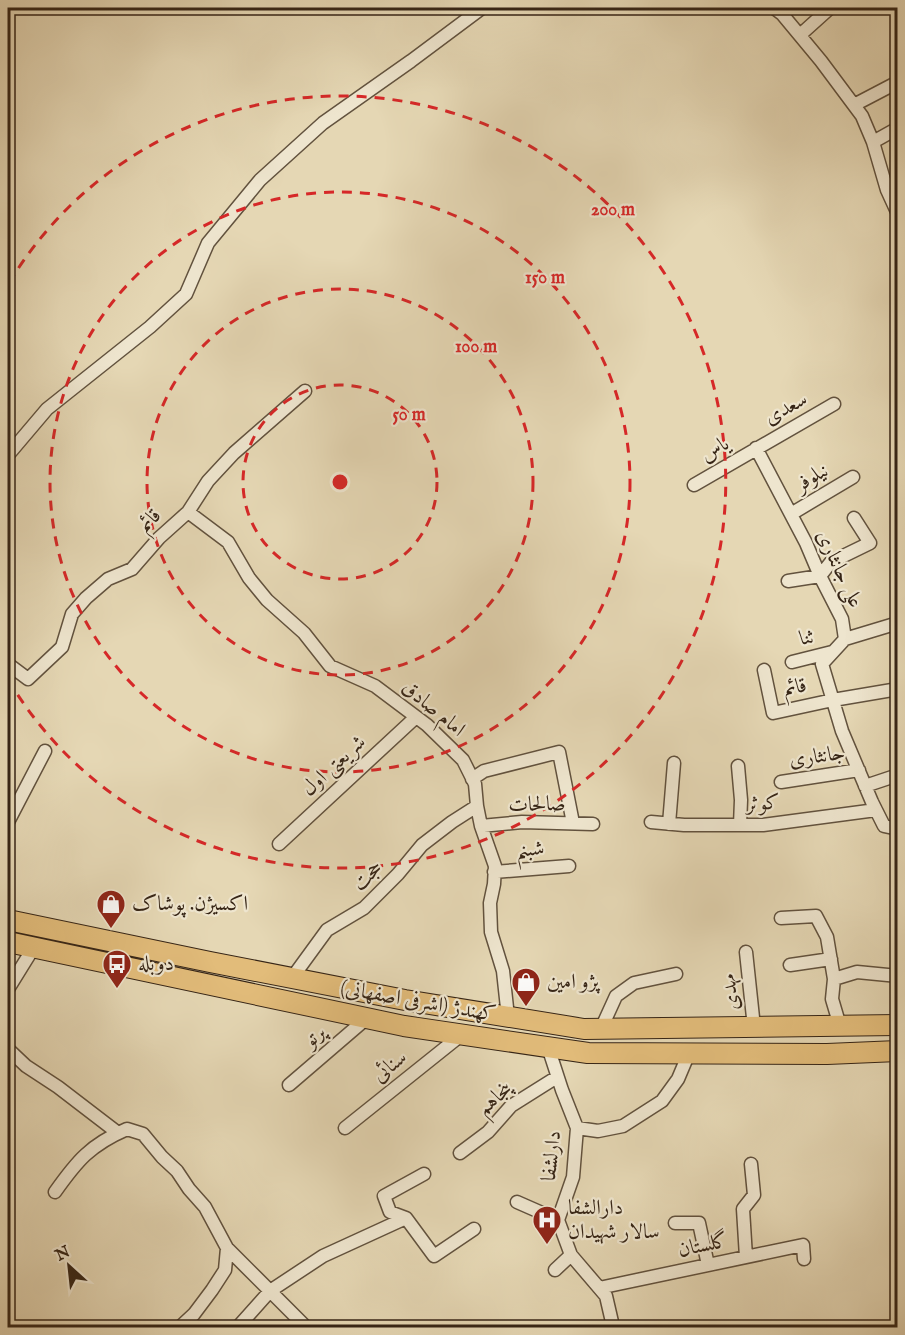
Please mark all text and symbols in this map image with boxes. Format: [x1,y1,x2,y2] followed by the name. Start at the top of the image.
[591,199,635,222] text: 200 m
[525,267,565,290] text: 150 m
[455,336,497,359] text: 100 m
[760,386,812,432] street label: سعدی
[392,404,426,427] text: 50 m
[695,430,736,469] street label: یاس
[788,457,834,500] street label: نیلوفر
[330,472,350,492] centre of rings
[132,503,170,541] street label: قائم
[808,526,869,613] street label: علی جانثاری
[796,623,818,653] street label: ثنا
[781,672,810,707] street label: قائم
[394,675,470,746] street label: امام صادق
[296,729,372,803] street label: شریعتی اول
[787,740,847,774] street label: جانثاری
[743,789,781,819] street label: کوثر
[508,791,566,819] street label: صالحات
[514,835,546,871] street label: شبنم
[347,855,389,897] street label: حجت
[95,888,127,930] shop icon: اکسیژن. پوشاک
[132,891,248,918] place label: اکسیژن. پوشاک
[101,948,133,990] bus stop icon: دوبله
[138,951,174,978] place label: دوبله
[510,966,542,1008] shop icon: پژو امین
[547,969,601,996] place label: پژو امین
[715,972,747,1012] street label: مهدی
[338,975,498,1029] street label: کهندژ (اشرفی اصفهانی)
[297,1018,334,1055] street label: پرتو
[367,1045,413,1089] street label: سنائی
[471,1075,523,1126] street label: پنجاهم
[536,1129,568,1183] street label: دارلشفا
[568,1195,660,1246] place label: دارالشفا سالار شهیدان
[531,1204,563,1246] hospital icon: دارالشفا سالار شهیدان
[675,1227,730,1264] street label: گلستان
[39,1236,99,1296] north arrow
[51,1242,74,1267] text: N

